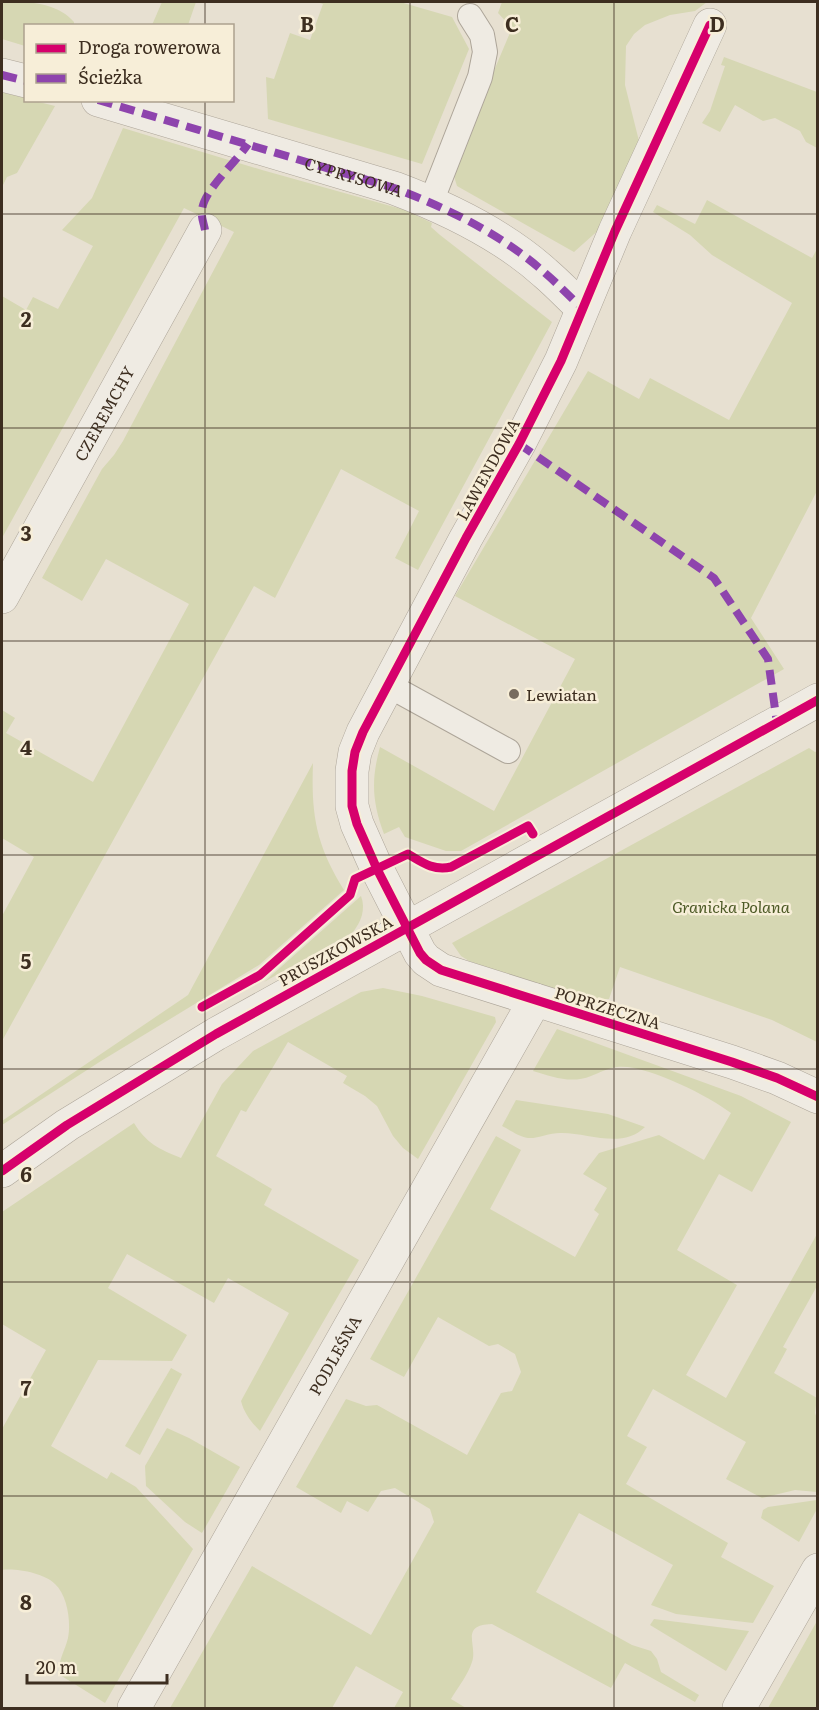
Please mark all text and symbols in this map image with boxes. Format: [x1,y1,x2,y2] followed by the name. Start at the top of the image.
[300,8,314,38] text: B
[505,8,519,38] text: C
[709,8,725,38] text: D
[24,24,234,102] legend
[78,33,221,60] text: Droga rowerowa
[78,63,143,90] text: Ścieżka
[302,150,407,203] street label: CYPRYSOWA
[21,303,32,333] text: 2
[68,361,140,465] street label: CZEREMCHY
[449,414,525,524] street label: LAWENDOWA
[20,517,32,547] text: 3
[526,682,597,706] place label: Lewiatan
[507,687,521,701] marker: Lewiatan
[20,731,32,761] text: 4
[672,894,791,918] park label: Granicka Polana
[274,909,397,991] street label: PRUSZKOWSKA
[21,945,32,975] text: 5
[552,980,664,1035] street label: POPRZECZNA
[20,1158,32,1188] text: 6
[302,1310,366,1399] street label: PODLEŚNA
[21,1372,32,1402] text: 7
[20,1586,32,1616] text: 8
[27,1647,166,1685] scale bar
[36,1653,77,1680] text: 20 m

